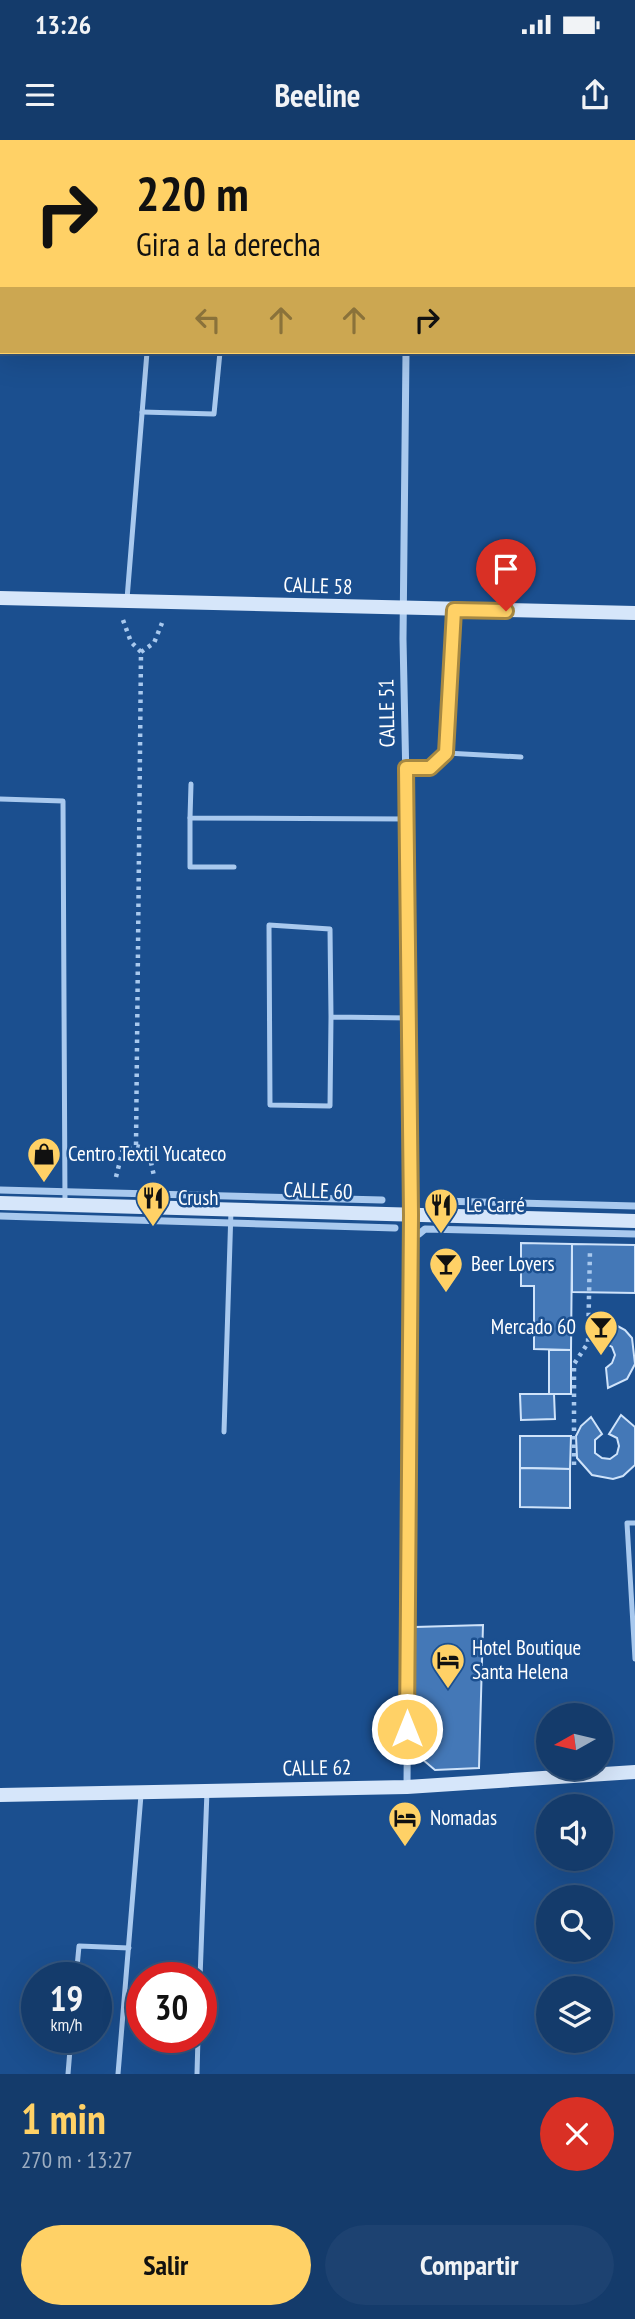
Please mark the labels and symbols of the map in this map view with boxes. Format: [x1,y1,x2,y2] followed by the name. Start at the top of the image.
[476,539,536,611] pin
[283,571,353,600] street label: CALLE 58
[372,678,401,748] street label: CALLE 51
[25,1135,63,1184] shop icon: Centro Textil Yucateco
[68,1140,226,1167] place label: Centro Textil Yucateco
[283,1176,353,1205] street label: CALLE 60
[134,1179,172,1228] restaurant icon: Crush
[178,1184,219,1211] place label: Crush
[422,1186,460,1235] restaurant icon: Le Carré
[466,1191,525,1218] place label: Le Carré
[427,1245,465,1294] bar icon: Beer Lovers
[471,1250,555,1277] place label: Beer Lovers
[582,1308,620,1357] bar icon: Mercado 60
[491,1313,576,1340] place label: Mercado 60
[472,1634,581,1685] place label: Hotel Boutique Santa Helena
[429,1641,467,1690] hotel icon: Hotel Boutique Santa Helena
[370,1692,444,1766] position arrow
[536,1703,612,1780] north arrow
[282,1753,352,1782] street label: CALLE 62
[386,1799,424,1848] hotel icon: Nomadas
[430,1804,497,1831] place label: Nomadas
[126,1962,217,2053] speed limit sign: 30

